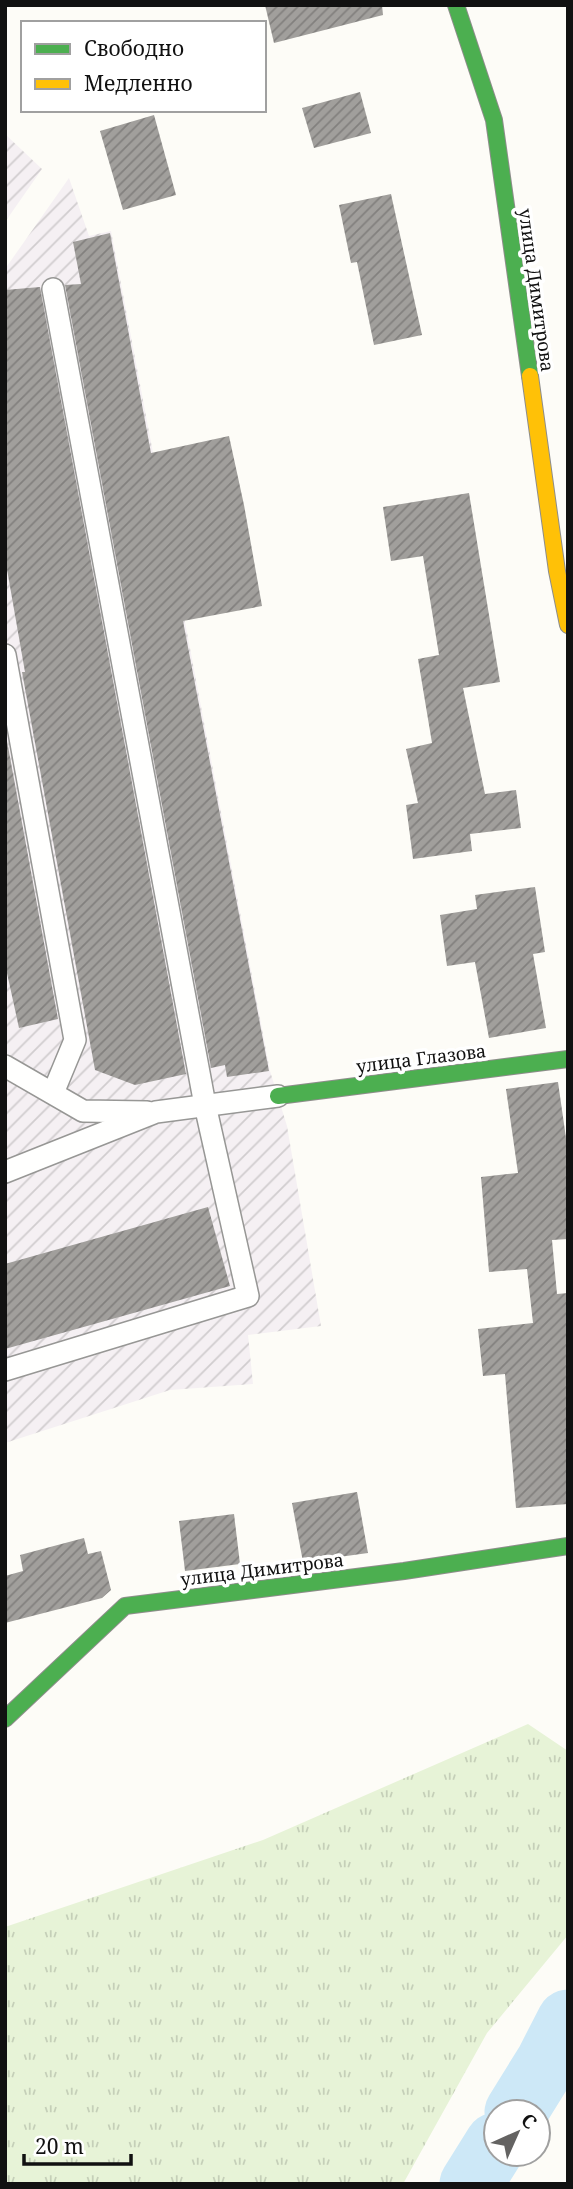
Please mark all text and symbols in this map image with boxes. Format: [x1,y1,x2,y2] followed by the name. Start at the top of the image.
[21,21,266,112] legend
[84,34,184,62] text: Свободно
[84,69,193,97] text: Медленно
[514,207,560,373] street label: улица Димитрова
[355,1038,487,1078] street label: улица Глазова
[179,1547,345,1591] street label: улица Димитрова
[482,2098,552,2168] north arrow
[515,2107,543,2135] text: С
[24,2122,131,2166] scale bar
[35,2132,84,2160] text: 20 m

